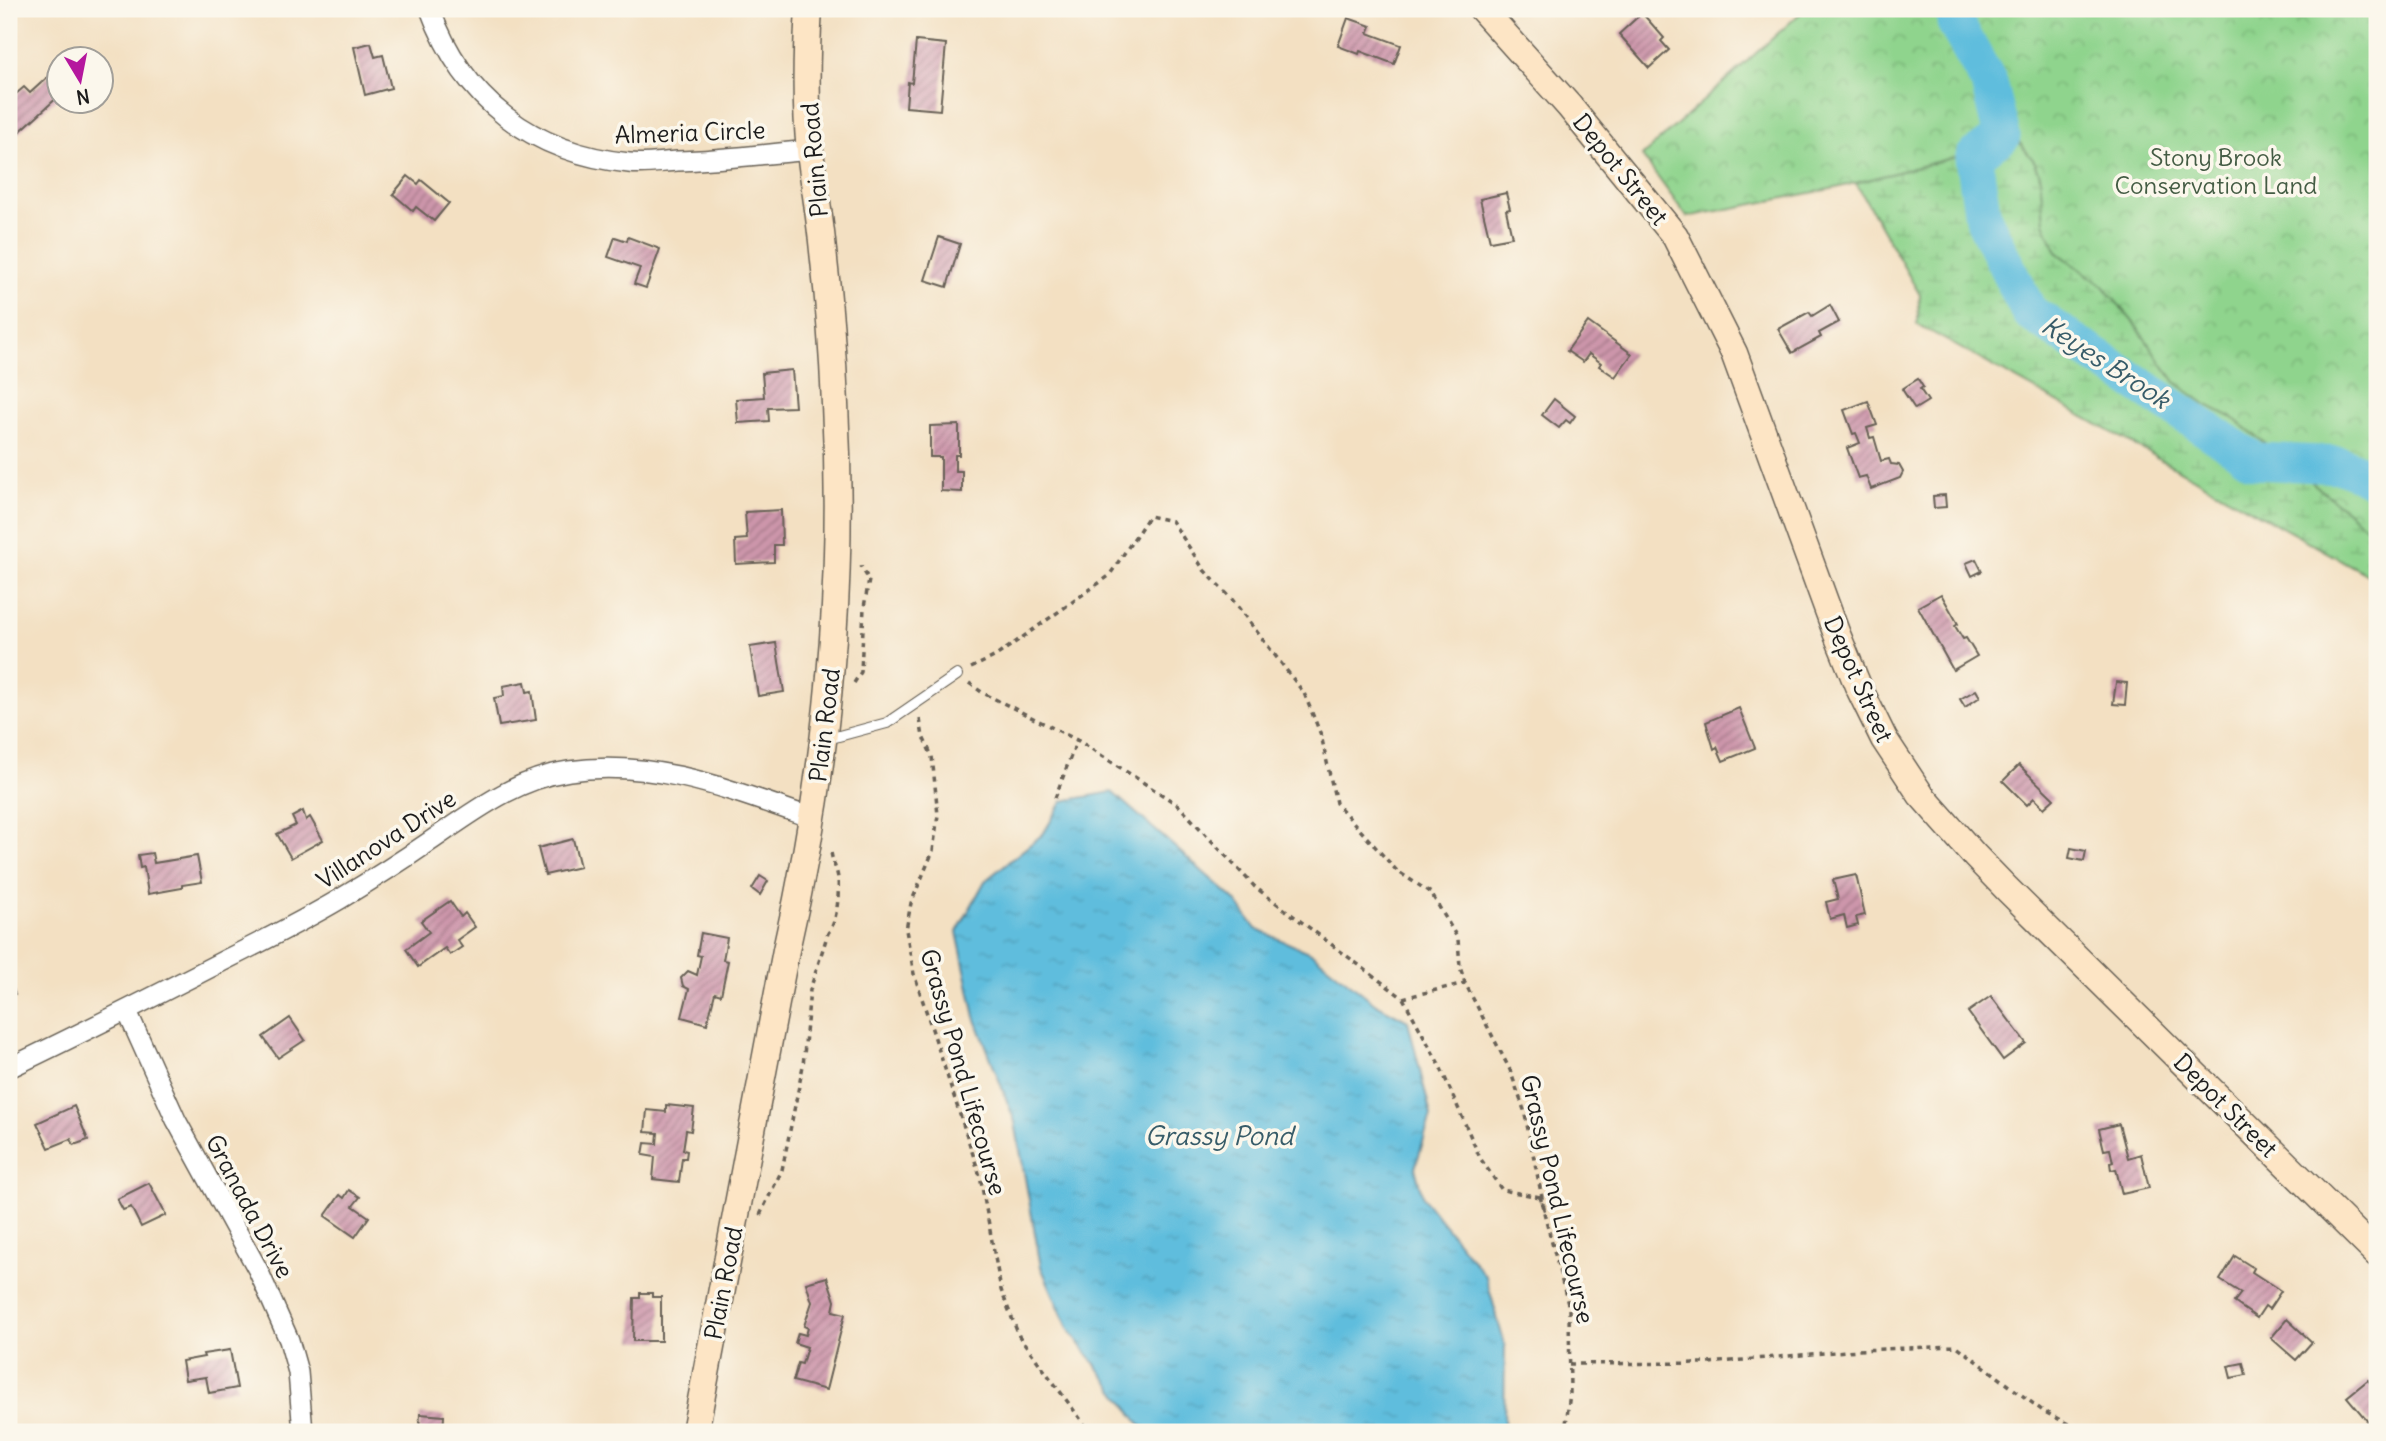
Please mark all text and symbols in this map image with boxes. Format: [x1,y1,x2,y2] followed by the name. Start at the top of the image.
[46,46,116,116] north arrow
[74,84,92,110] text: N
[794,102,834,218] street label: Plain Road
[1567,107,1675,231] street label: Depot Street
[614,114,766,150] street label: Almeria Circle
[2115,142,2317,200] park label: Stony Brook Conservation Land
[2036,308,2178,417] water label: Keyes Brook
[1818,611,1900,747] street label: Depot Street
[802,666,846,784] street label: Plain Road
[311,783,461,895] street label: Villanova Drive
[914,945,1014,1199] street label: Grassy Pond Lifecourse
[2168,1047,2284,1163] street label: Depot Street
[1515,1072,1601,1326] street label: Grassy Pond Lifecourse
[1145,1119,1297,1152] water label: Grassy Pond
[200,1129,300,1283] street label: Granada Drive
[697,1224,749,1342] street label: Plain Road

